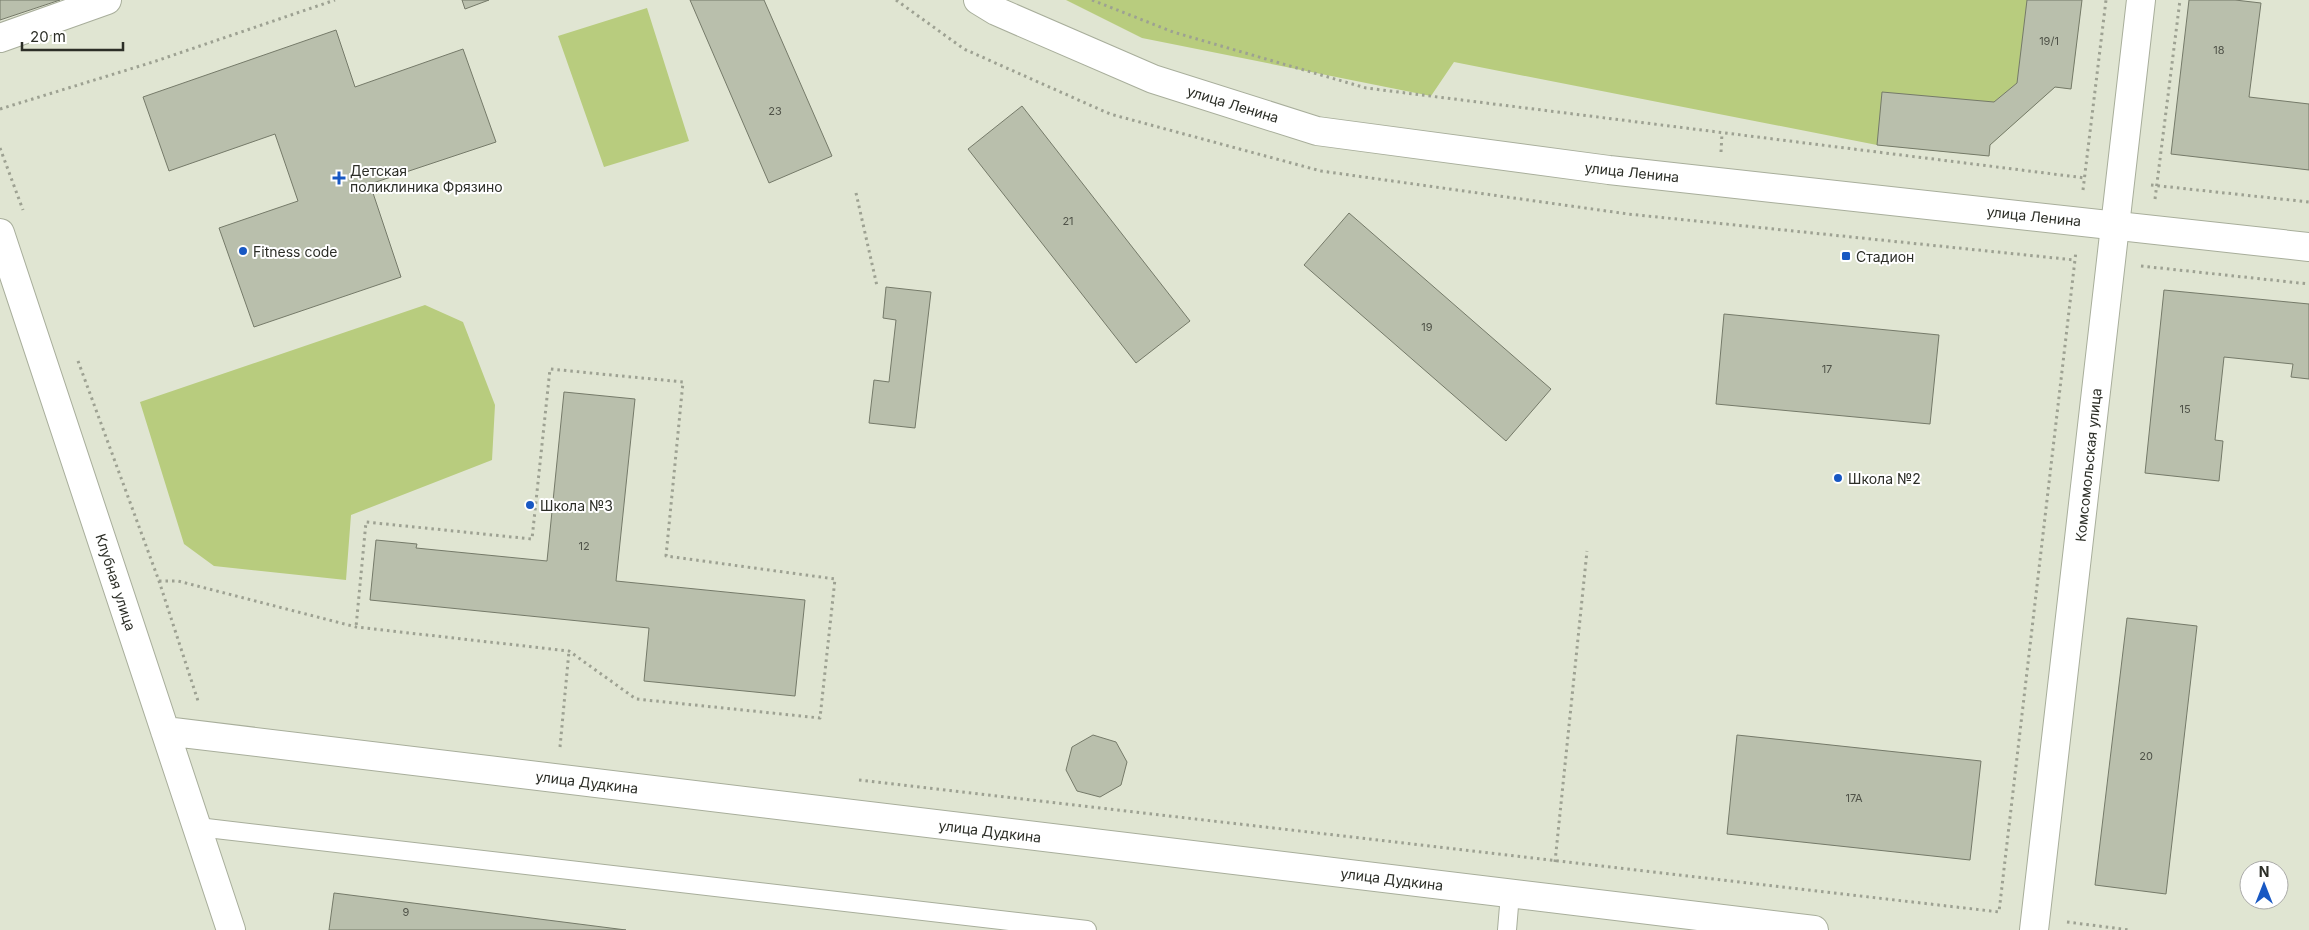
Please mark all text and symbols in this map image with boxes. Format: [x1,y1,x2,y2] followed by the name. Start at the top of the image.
[22,20,124,52] scale bar
[30,27,66,46] text: 20 m
[2039,34,2059,48] house number: 19/1
[2213,43,2225,57] house number: 18
[1185,82,1281,126] street label: улица Ленина
[768,104,782,118] house number: 23
[1584,159,1680,185] street label: улица Ленина
[350,162,503,195] place label: Детская поликлиника Фрязино
[332,171,346,185] marker: Детская поликлиника Фрязино
[1986,203,2082,229] street label: улица Ленина
[1062,214,1074,228] house number: 21
[253,243,338,260] place label: Fitness code
[237,245,249,257] marker: Fitness code
[1856,248,1914,265] place label: Стадион
[1840,250,1852,262] marker: Стадион
[1421,320,1433,334] house number: 19
[1822,362,1832,376] house number: 17
[2071,387,2105,543] street label: Комсомольская улица
[2179,402,2191,416] house number: 15
[1848,470,1921,487] place label: Школа №2
[1832,472,1844,484] marker: Школа №2
[540,497,613,514] place label: Школа №3
[524,499,536,511] marker: Школа №3
[92,531,140,633] street label: Клубная улица
[578,539,590,553] house number: 12
[2139,749,2153,763] house number: 20
[535,767,639,797] street label: улица Дудкина
[1845,791,1863,805] house number: 17А
[938,816,1042,846] street label: улица Дудкина
[2239,860,2289,910] north arrow
[2259,863,2269,880] text: N
[1340,864,1444,894] street label: улица Дудкина
[403,905,410,919] house number: 9

